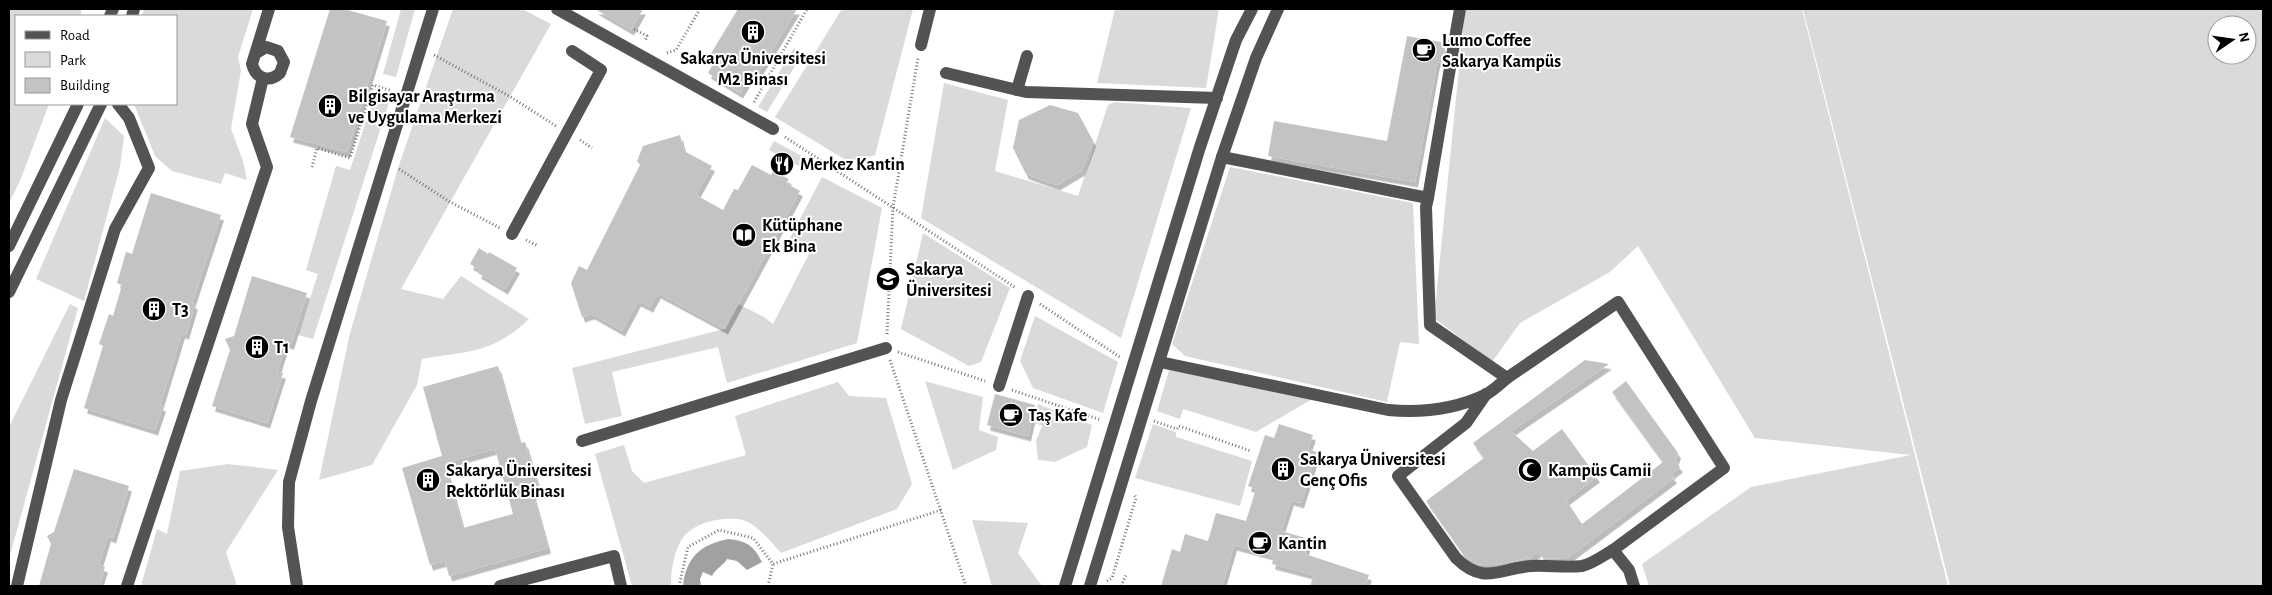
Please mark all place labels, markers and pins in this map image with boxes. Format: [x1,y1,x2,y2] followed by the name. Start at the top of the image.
[740,19,766,45] building icon: Sakarya Üniversitesi M2 Binası
[1442,32,1561,71] place label: Lumo Coffee Sakarya Kampüs
[1411,37,1437,63] cafe icon: Lumo Coffee Sakarya Kampüs
[680,47,826,89] place label: Sakarya Üniversitesi M2 Binası
[348,88,502,127] place label: Bilgisayar Araştırma ve Uygulama Merkezi
[317,93,343,119] building icon: Bilgisayar Araştırma ve Uygulama Merkezi
[769,151,795,177] restaurant icon: Merkez Kantin
[800,156,905,174] place label: Merkez Kantin
[762,217,843,256] place label: Kütüphane Ek Bina
[731,222,757,248] library icon: Kütüphane Ek Bina
[906,261,992,300] place label: Sakarya Üniversitesi
[875,266,901,292] school or university icon: Sakarya Üniversitesi
[141,296,167,322] building icon: T3
[172,301,189,319] place label: T3
[244,334,270,360] building icon: T1
[274,339,290,357] place label: T1
[998,402,1024,428] cafe icon: Taş Kafe
[1028,407,1087,425] place label: Taş Kafe
[1300,448,1446,490] place label: Sakarya Üniversitesi Genç Ofis
[1270,456,1296,482] building icon: Sakarya Üniversitesi Genç Ofis
[1517,457,1543,483] mosque icon: Kampüs Camii
[446,459,592,501] place label: Sakarya Üniversitesi Rektörlük Binası
[1548,462,1652,480] place label: Kampüs Camii
[415,467,441,493] building icon: Sakarya Üniversitesi Rektörlük Binası
[1247,530,1273,556] cafe icon: Kantin
[1278,535,1327,553] place label: Kantin

